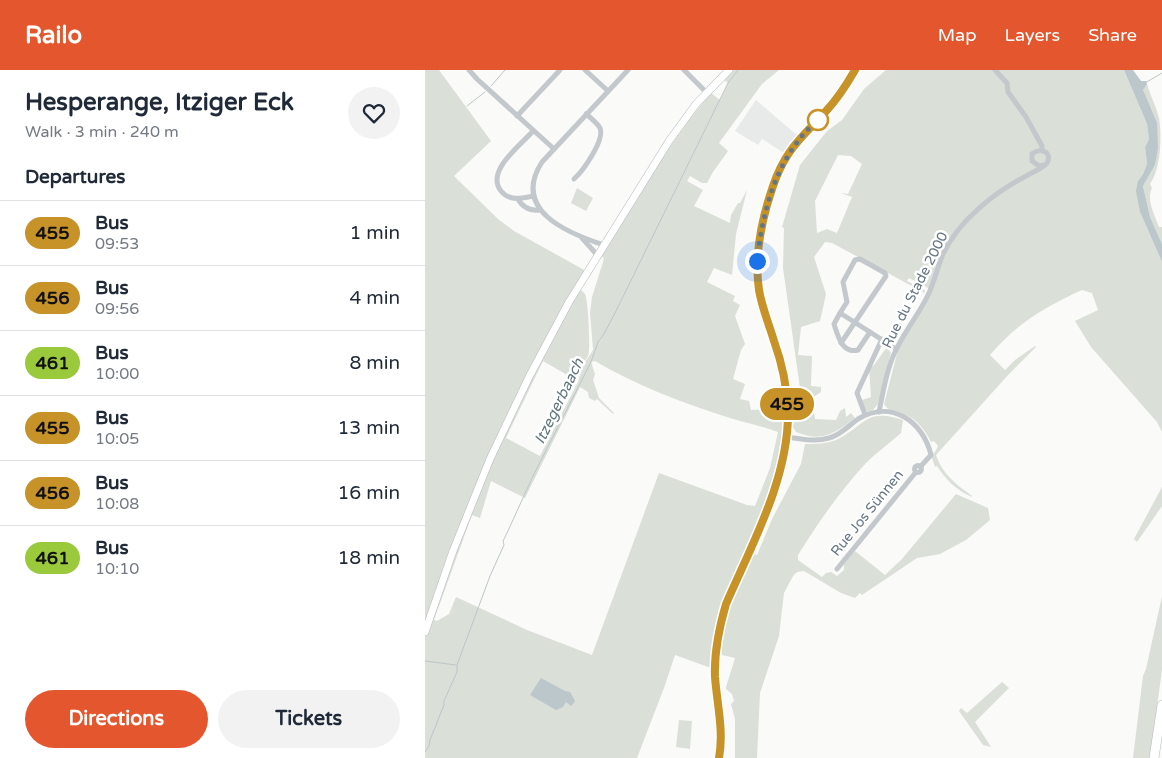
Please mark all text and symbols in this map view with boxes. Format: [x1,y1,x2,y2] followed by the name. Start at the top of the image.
[25,21,82,50] text: Railo
[938,24,977,46] text: Map
[1005,24,1060,46] text: Layers
[1088,24,1137,46] text: Share
[348,87,400,139] button: heart
[25,88,294,117] text: Hesperange, Itziger Eck
[807,109,829,131] unlabelled marker
[25,122,179,142] text: Walk · 3 min · 240 m
[25,166,125,188] text: Departures
[95,212,129,234] text: Bus
[36,222,69,244] text: 455
[349,222,400,244] text: 1 min
[878,229,952,351] street label: Rue du Stade 2000
[95,234,139,254] text: 09:53
[745,249,770,274] your location
[95,277,129,299] text: Bus
[36,287,69,309] text: 456
[349,287,400,309] text: 4 min
[95,299,139,319] text: 09:56
[95,342,129,364] text: Bus
[36,352,69,374] text: 461
[349,352,400,374] text: 8 min
[531,355,588,447] water label: Itzegerbaach
[95,364,139,384] text: 10:00
[758,388,816,420] line badge: 455
[770,393,804,415] text: 455
[95,407,129,429] text: Bus
[36,417,69,439] text: 455
[337,417,400,439] text: 13 min
[95,429,139,449] text: 10:05
[827,466,907,560] street label: Rue Jos Sünnen
[95,472,129,494] text: Bus
[36,482,69,504] text: 456
[337,482,400,504] text: 16 min
[95,494,139,514] text: 10:08
[95,537,129,559] text: Bus
[36,547,69,569] text: 461
[337,547,400,569] text: 18 min
[95,559,139,579] text: 10:10
[25,690,208,748] button: Directions
[218,690,400,748] button: Tickets

